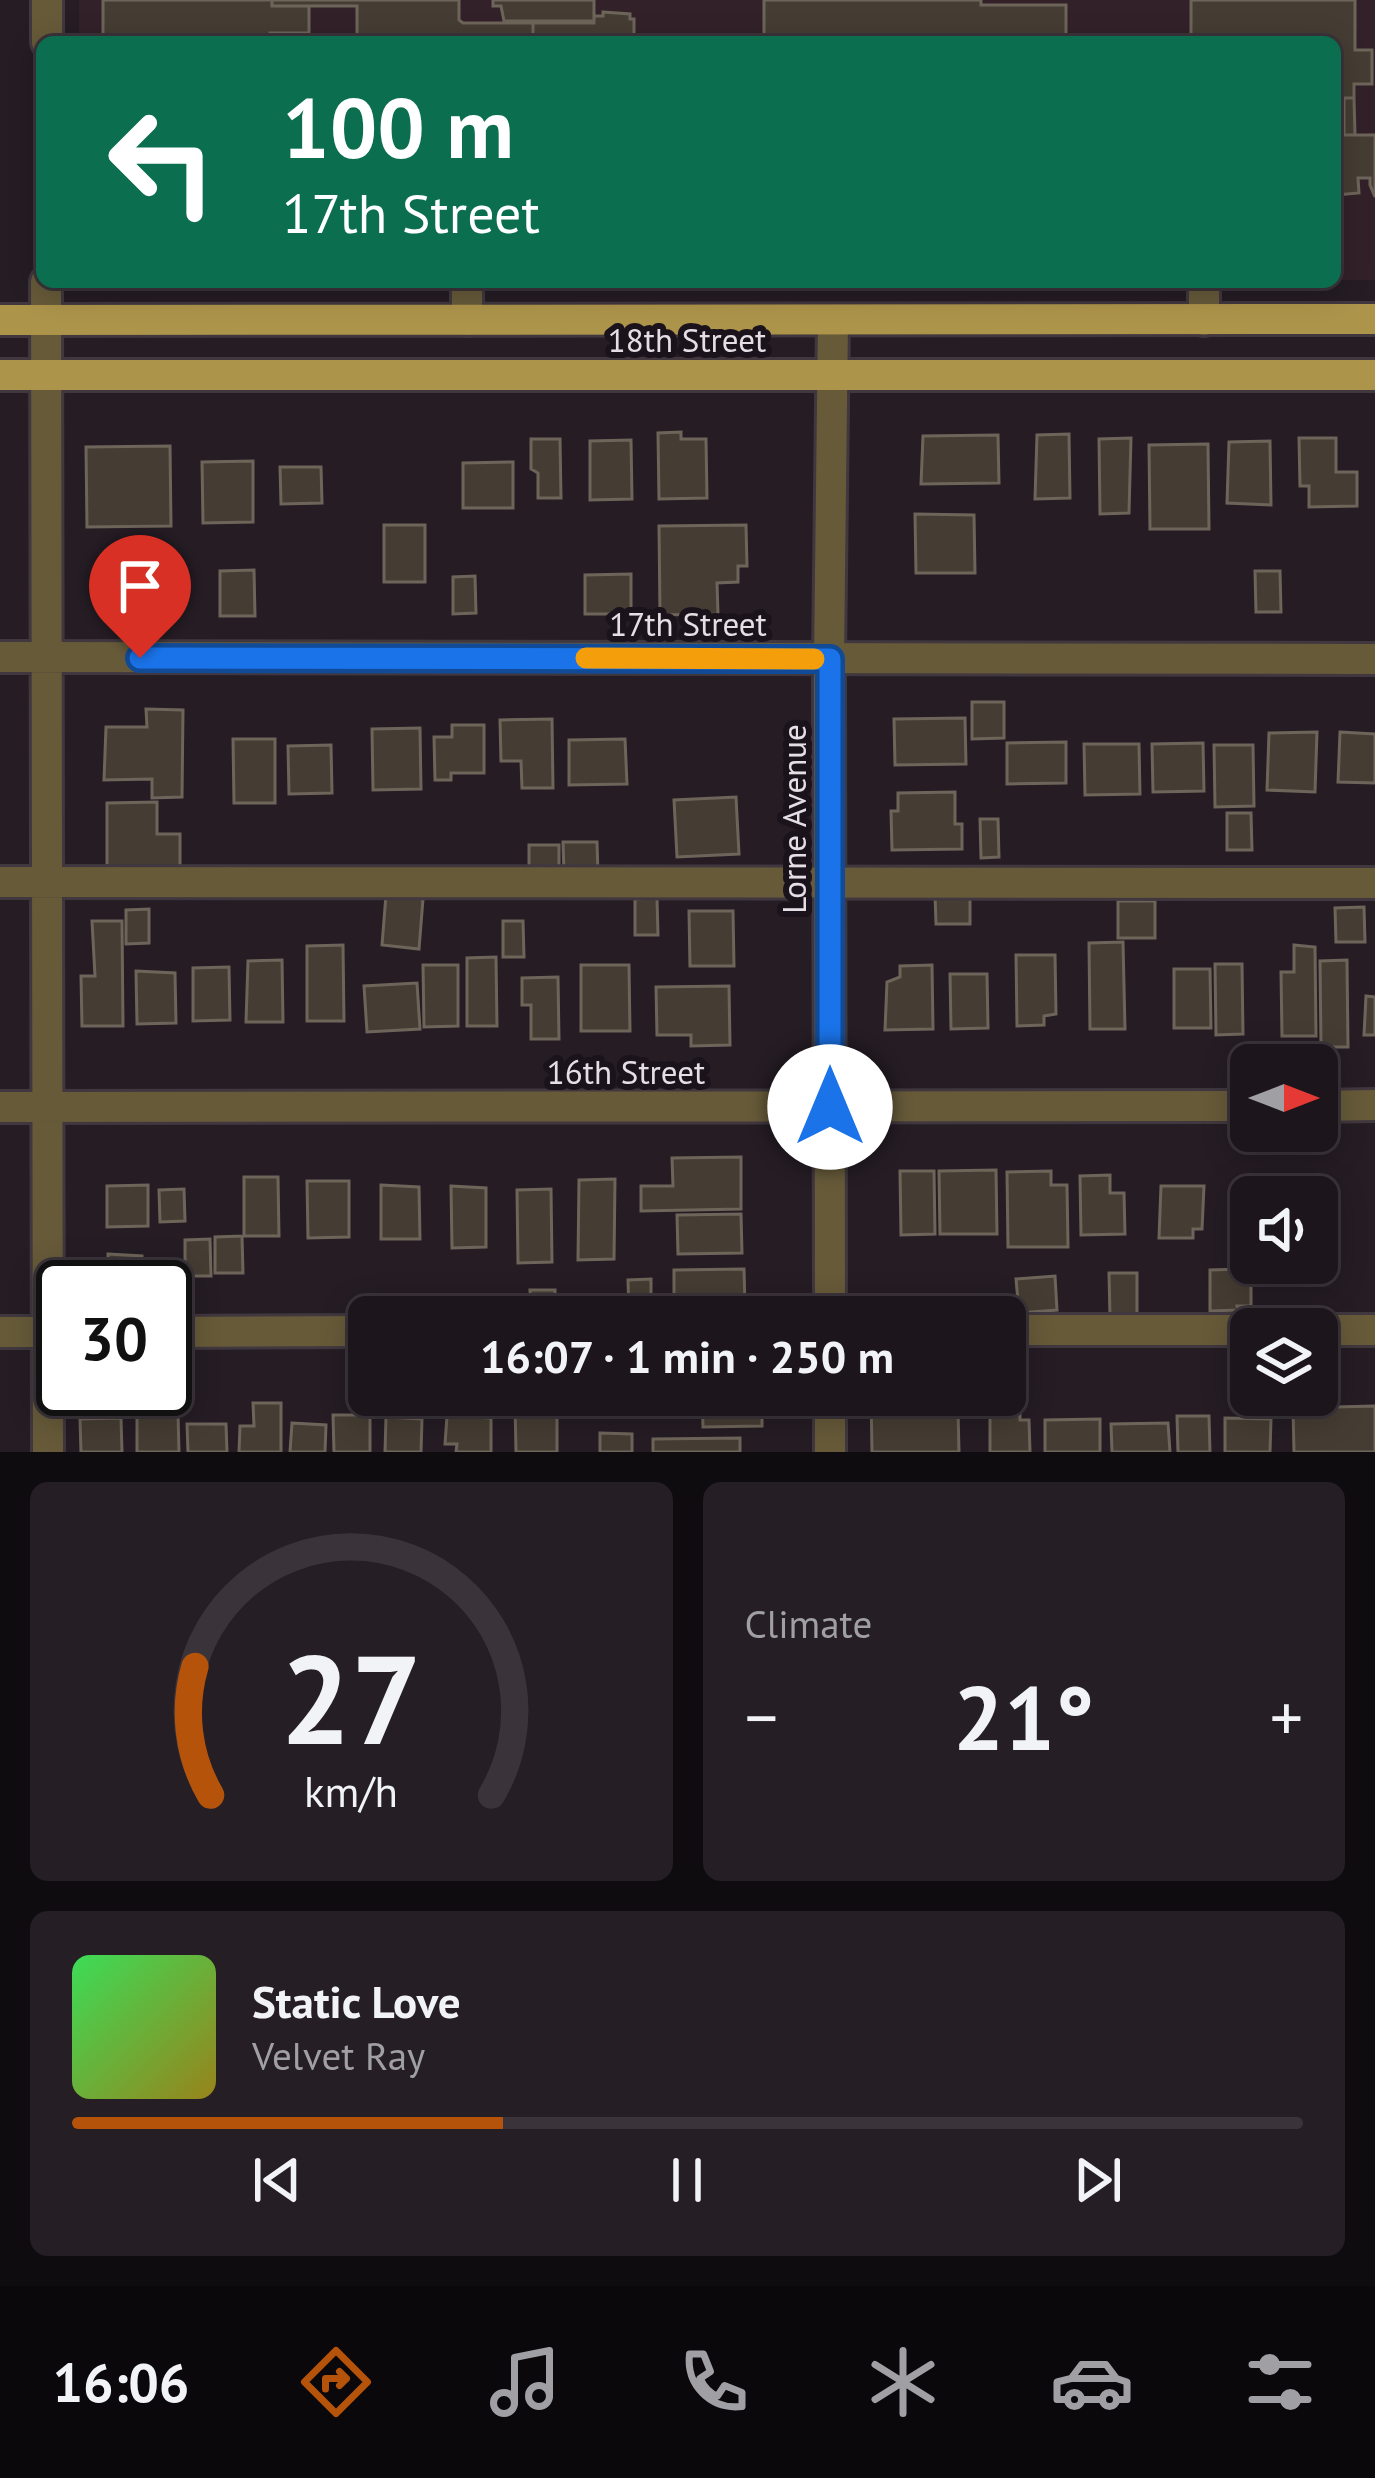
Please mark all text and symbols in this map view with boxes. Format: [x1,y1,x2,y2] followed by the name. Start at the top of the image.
[282,72,514,181] text: 100 m
[84,84,240,240] icon: left
[282,178,540,248] text: 17th Street
[608,318,766,361] street label: 18th Street
[89,535,191,658] pin
[107,553,173,619] icon: arrive
[609,602,767,645] street label: 17th Street
[772,724,815,914] street label: Lorne Avenue
[767,1044,893,1170] position arrow
[1230,1044,1338,1152] north arrow
[1230,1044,1338,1416] map controls
[547,1050,705,1093] street label: 16th Street
[1230,1176,1338,1284] button: sound
[36,1260,192,1416] speed limit sign: 30
[1230,1308,1338,1416] button: layers
[480,1327,894,1385] text: 16:07 · 1 min · 250 m
[745,1598,872,1649] text: Climate
[280,1617,422,1778] text: 27
[953,1658,1094,1775] text: 21°
[745,1674,778,1759] text: −
[1270,1674,1303,1759] text: +
[304,1762,398,1818] text: km/h
[252,1972,461,2030] text: Static Love
[252,2030,425,2081] text: Velvet Ray
[244,2147,310,2213] icon: previous
[654,2147,720,2213] icon: pause
[1065,2147,1131,2213] icon: next
[294,2340,378,2424] icon: directions
[483,2340,567,2424] icon: music
[672,2340,756,2424] icon: phone
[861,2340,945,2424] icon: climate
[1050,2340,1134,2424] icon: car
[1238,2340,1322,2424] icon: filters
[52,2347,189,2417] text: 16:06

